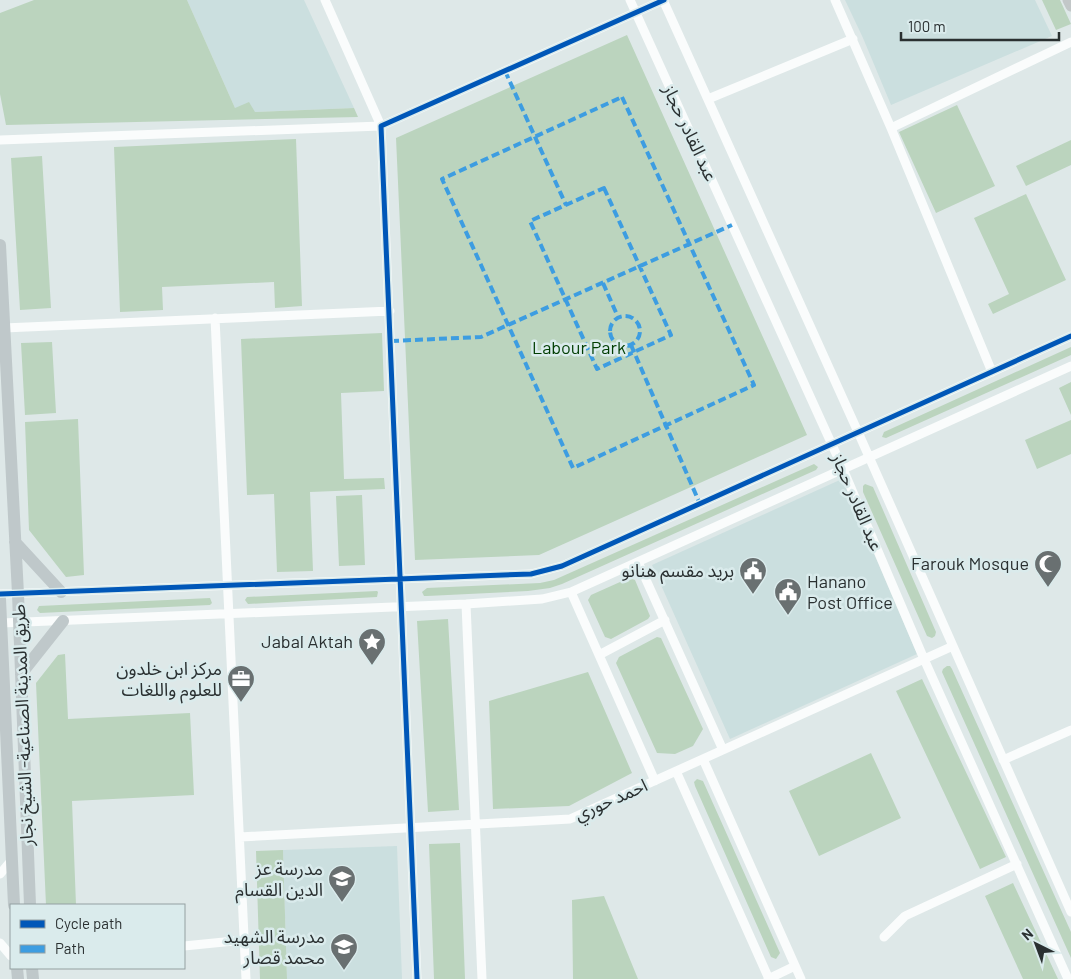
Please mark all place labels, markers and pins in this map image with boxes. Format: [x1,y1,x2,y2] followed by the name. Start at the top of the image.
[1033,549,1063,588] mosque icon: Farouk Mosque
[911,552,1029,574] place label: Farouk Mosque
[738,556,768,595] public building icon: بريد مقسم هنانو
[622,559,734,584] place label: بريد مقسم هنانو
[807,570,893,613] place label: Hanano Post Office
[773,577,803,616] public building icon: Hanano Post Office
[357,627,387,666] place icon: Jabal Aktah
[261,630,353,652] place label: Jabal Aktah
[116,657,222,704] place label: مركز ابن خلدون للعلوم واللغات
[226,664,256,703] office icon: مركز ابن خلدون للعلوم واللغات
[235,857,323,904] place label: مدرسة عز الدين القسام
[327,864,357,903] school or university icon: مدرسة عز الدين القسام
[224,925,325,969] place label: مدرسة الشهيد محمد قصار
[329,932,359,971] school or university icon: مدرسة الشهيد محمد قصار

